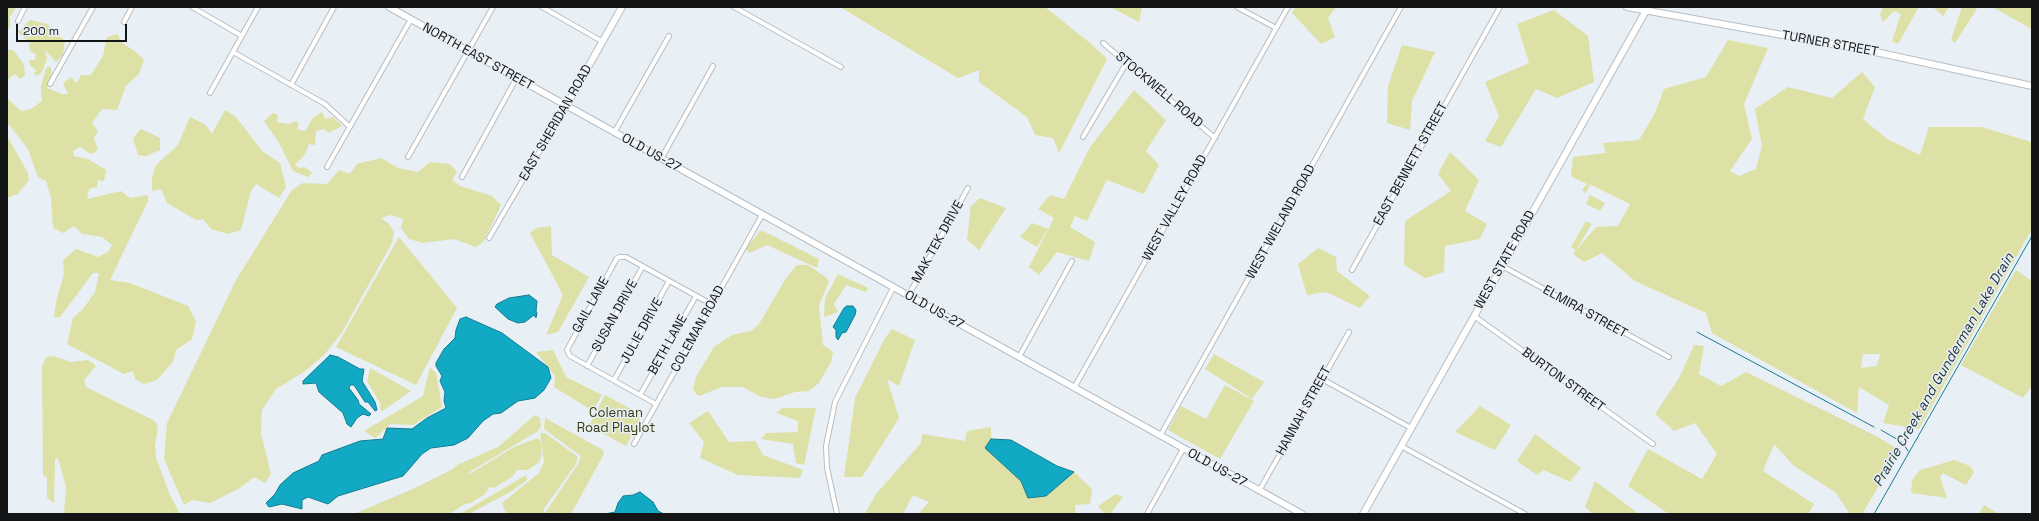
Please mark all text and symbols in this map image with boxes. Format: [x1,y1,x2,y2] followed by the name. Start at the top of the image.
[18,16,129,42] scale bar
[420,20,536,94] street label: NORTH EAST STREET
[23,23,59,39] text: 200 m
[1781,28,1879,60] street label: TURNER STREET
[1112,49,1206,131] street label: STOCKWELL ROAD
[516,62,596,184] street label: EAST SHERIDAN ROAD
[1371,99,1451,229] street label: EAST BENNETT STREET
[619,130,683,176] street label: OLD US-27
[1139,152,1211,264] street label: WEST VALLEY ROAD
[1243,162,1319,282] street label: WEST WIELAND ROAD
[909,198,967,286] street label: MAK TEK DRIVE
[1471,208,1539,312] street label: WEST STATE ROAD
[1870,250,2018,490] water label: Prairie Creek and Gunderman Lake Drain
[569,274,613,336] street label: GAIL LANE
[589,277,641,355] street label: SUSAN DRIVE
[1540,282,1630,342] street label: ELMIRA STREET
[668,283,728,375] street label: COLEMAN ROAD
[902,287,966,333] street label: OLD US-27
[618,295,666,367] street label: JULIE DRIVE
[645,312,691,378] street label: BETH LANE
[1518,345,1608,415] street label: BURTON STREET
[1273,364,1335,458] street label: HANNAH STREET
[577,405,655,436] park label: Coleman Road Playlot
[1185,445,1249,491] street label: OLD US-27

